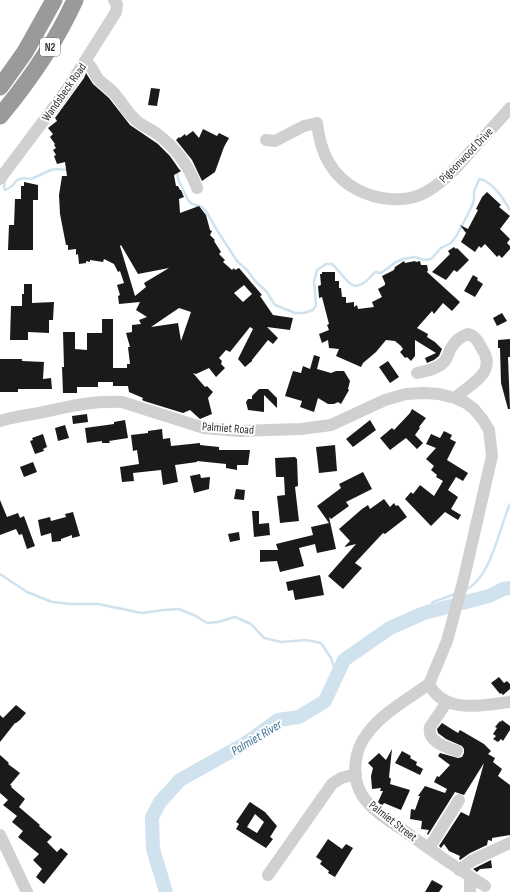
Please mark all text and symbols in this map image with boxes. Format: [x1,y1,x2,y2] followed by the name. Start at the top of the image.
[40,38,60,56] road number: N2
[39,60,90,124] street label: Wandsbeck Road
[436,124,497,186] street label: Pigeonwood Drive
[201,419,254,438] street label: Palmiet Road
[228,716,286,759] water label: Palmiet River
[365,798,420,845] street label: Palmiet Street

